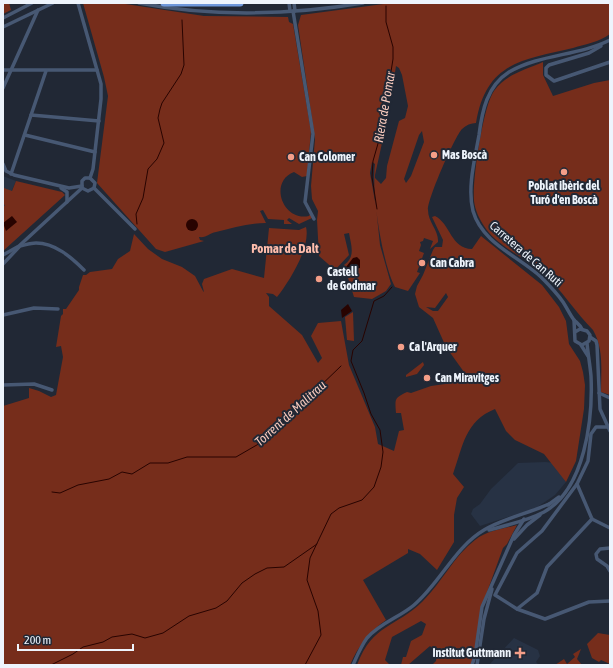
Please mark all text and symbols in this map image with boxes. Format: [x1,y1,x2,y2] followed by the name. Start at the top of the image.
[371,69,398,144] water label: Riera de Pomar
[442,148,488,162] place label: Mas Boscà
[299,150,355,164] place label: Can Colomer
[429,150,439,160] marker: Mas Boscà
[286,152,296,162] marker: Can Colomer
[559,167,569,177] marker: Poblat ibèric del Turó d'en Boscà
[528,179,601,207] place label: Poblat ibèric del Turó d'en Boscà
[487,219,565,289] street label: Carretera de Can Ruti
[251,241,319,256] district label: Pomar de Dalt
[430,256,474,270] place label: Can Cabra
[417,258,427,268] marker: Can Cabra
[327,265,376,293] place label: Castell de Godmar
[314,274,324,284] marker: Castell de Godmar
[409,340,457,354] place label: Ca l'Arquer
[396,342,406,352] marker: Ca l'Arquer
[435,371,500,385] place label: Can Miravitges
[422,373,432,383] marker: Can Miravitges
[252,377,329,449] water label: Torrent de Malitrau
[18,626,133,652] scale bar
[24,633,51,647] text: 200 m
[432,646,511,660] place label: Institut Guttmann
[514,647,526,659] marker: Institut Guttmann

